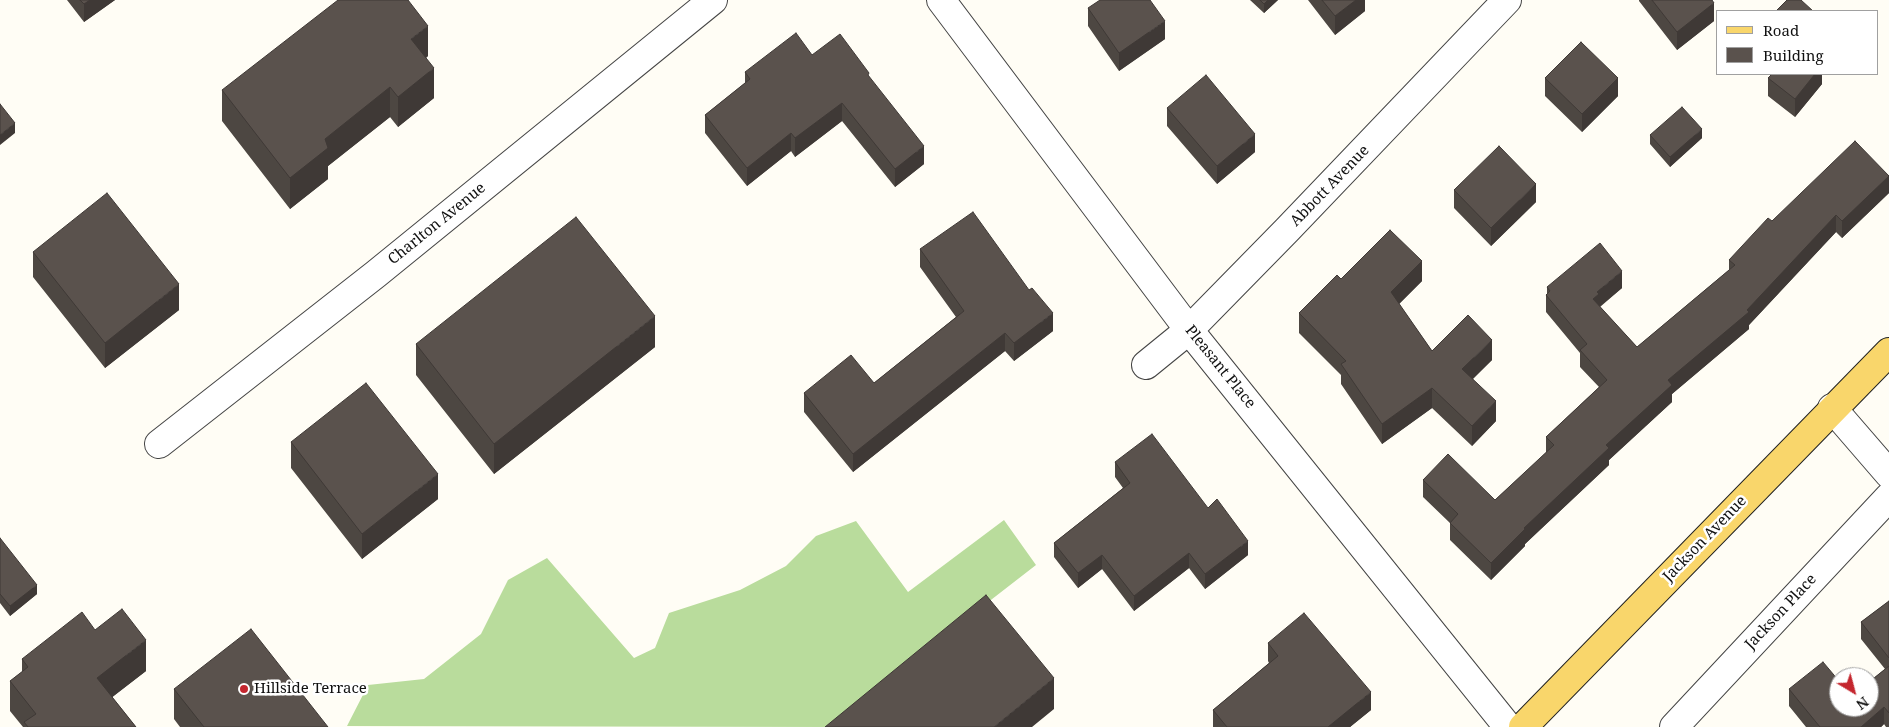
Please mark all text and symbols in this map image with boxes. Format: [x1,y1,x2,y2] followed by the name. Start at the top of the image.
[1716,10,1879,75] legend
[1763,20,1799,40] text: Road
[1763,45,1824,65] text: Building
[1287,142,1373,230] street label: Abbott Avenue
[385,179,489,269] street label: Charlton Avenue
[1181,322,1259,412] street label: Pleasant Place
[1659,492,1751,586] street label: Jackson Avenue
[1742,571,1820,653] street label: Jackson Place
[1829,667,1879,717] north arrow
[254,680,367,698] place label: Hillside Terrace
[238,683,250,695] marker: Hillside Terrace
[1853,693,1873,714] text: N

